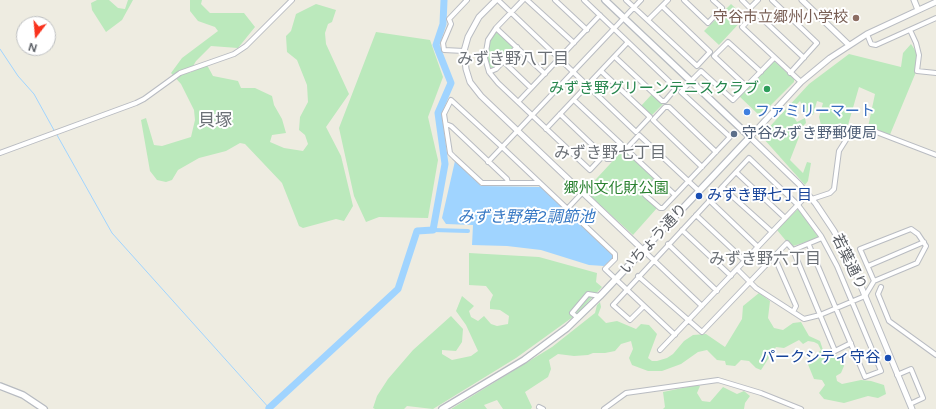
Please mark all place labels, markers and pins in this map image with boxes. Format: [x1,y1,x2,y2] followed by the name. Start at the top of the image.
[713,9,848,27] place label: 守谷市立郷州小学校
[851,13,861,23] marker: 守谷市立郷州小学校
[549,80,759,98] place label: みずき野グリーンテニスクラブ
[762,84,772,94] marker: みずき野グリーンテニスクラブ
[755,103,875,121] place label: ファミリーマート
[742,107,752,117] marker: ファミリーマート
[742,125,877,143] place label: 守谷みずき野郵便局
[729,129,739,139] marker: 守谷みずき野郵便局
[707,187,812,205] place label: みずき野七丁目
[694,191,704,201] marker: みずき野七丁目
[760,349,880,367] place label: パークシティ守谷
[883,353,893,363] marker: パークシティ守谷

